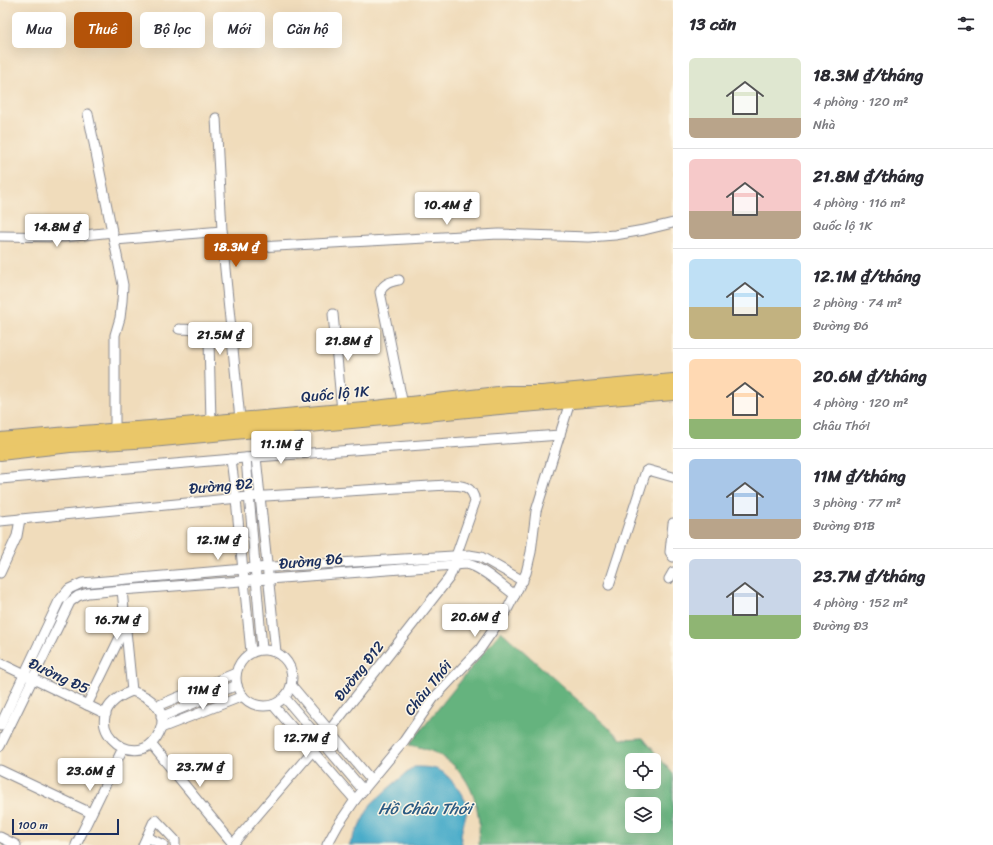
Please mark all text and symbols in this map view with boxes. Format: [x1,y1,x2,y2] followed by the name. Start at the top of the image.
[689,9,736,39] text: 13 căn
[12,12,66,48] chip: Mua
[74,12,132,48] chip: Thuê
[140,12,205,48] chip: Bộ lọc
[213,12,265,48] chip: Mới
[273,12,342,48] chip: Căn hộ
[955,13,977,35] icon: filters
[813,60,923,90] text: 18.3M ₫/tháng
[721,74,769,122] icon: home
[813,90,908,113] text: 4 phòng · 120 m²
[813,113,835,136] text: Nhà
[813,161,924,191] text: 21.8M ₫/tháng
[721,175,769,223] icon: home
[813,191,906,214] text: 4 phòng · 116 m²
[410,192,484,226] pin: 10.4M ₫
[424,193,470,216] text: 10.4M ₫
[20,214,94,248] pin: 14.8M ₫
[813,214,872,237] text: Quốc lộ 1K
[34,215,80,238] text: 14.8M ₫
[199,234,273,268] pin: 18.3M ₫
[213,235,259,258] text: 18.3M ₫
[813,261,921,291] text: 12.1M ₫/tháng
[721,275,769,323] icon: home
[813,291,902,314] text: 2 phòng · 74 m²
[813,314,869,337] text: Đường Đ6
[183,322,257,356] pin: 21.5M ₫
[197,323,243,346] text: 21.5M ₫
[311,328,385,362] pin: 21.8M ₫
[325,329,371,352] text: 21.8M ₫
[813,361,927,391] text: 20.6M ₫/tháng
[721,375,769,423] icon: home
[300,378,371,410] street label: Quốc lộ 1K
[813,391,908,414] text: 4 phòng · 120 m²
[813,414,870,437] text: Châu Thới
[244,431,318,465] pin: 11.1M ₫
[260,432,302,455] text: 11.1M ₫
[813,461,906,491] text: 11M ₫/tháng
[188,470,255,502] street label: Đường Đ2
[721,475,769,523] icon: home
[813,491,901,514] text: 3 phòng · 77 m²
[813,514,875,537] text: Đường Đ1B
[181,527,255,561] pin: 12.1M ₫
[196,528,240,551] text: 12.1M ₫
[278,545,344,577] street label: Đường Đ6
[813,561,925,591] text: 23.7M ₫/tháng
[721,575,769,623] icon: home
[813,591,908,614] text: 4 phòng · 152 m²
[438,604,512,638] pin: 20.6M ₫
[451,605,499,628] text: 20.6M ₫
[80,607,154,641] pin: 16.7M ₫
[94,608,140,631] text: 16.7M ₫
[813,614,868,637] text: Đường Đ3
[327,635,391,707] street label: Đường Đ12
[24,651,94,701] street label: Đường Đ5
[397,654,459,722] street label: Châu Thới
[175,677,231,711] pin: 11M ₫
[187,678,219,701] text: 11M ₫
[269,725,343,759] pin: 12.7M ₫
[283,726,329,749] text: 12.7M ₫
[625,753,661,833] map controls
[625,753,661,789] button: locate
[163,754,237,788] pin: 23.7M ₫
[177,755,223,778] text: 23.7M ₫
[53,758,127,792] pin: 23.6M ₫
[67,759,113,782] text: 23.6M ₫
[378,794,475,823] water label: Hồ Châu Thới
[625,797,661,833] button: layers
[18,816,48,835] text: 100 m
[12,817,119,836] scale bar

